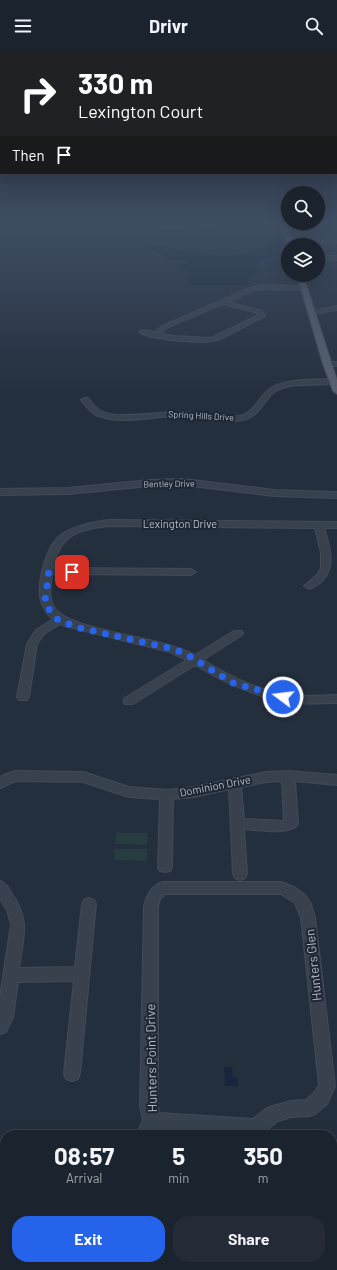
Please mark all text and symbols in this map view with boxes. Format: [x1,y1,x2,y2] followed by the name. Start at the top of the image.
[12,15,34,37] icon: menu
[149,15,188,37] text: Drivr
[303,15,325,37] icon: search
[78,66,153,100] text: 330 m
[12,68,64,120] icon: right
[78,100,203,122] text: Lexington Court
[53,144,75,166] icon: arrive
[12,146,45,164] text: Then
[281,186,325,282] map controls
[281,186,325,230] button: search
[281,238,325,282] button: layers
[168,408,234,423] street label: Spring Hills Drive
[143,478,195,489] street label: Bentley Drive
[143,517,217,530] street label: Lexington Drive
[55,555,89,589] pin
[61,561,83,583] icon: arrive
[262,676,304,718] position arrow
[178,772,252,799] street label: Dominion Drive
[301,928,325,1002] street label: Hunters Glen
[142,1003,160,1112] street label: Hunters Point Drive
[54,1141,114,1170] text: 08:57
[172,1141,185,1170] text: 5
[243,1141,283,1170] text: 350
[66,1170,102,1186] text: Arrival
[168,1170,189,1186] text: min
[258,1170,269,1186] text: m
[12,1216,165,1262] button: Exit
[173,1216,325,1262] button: Share

